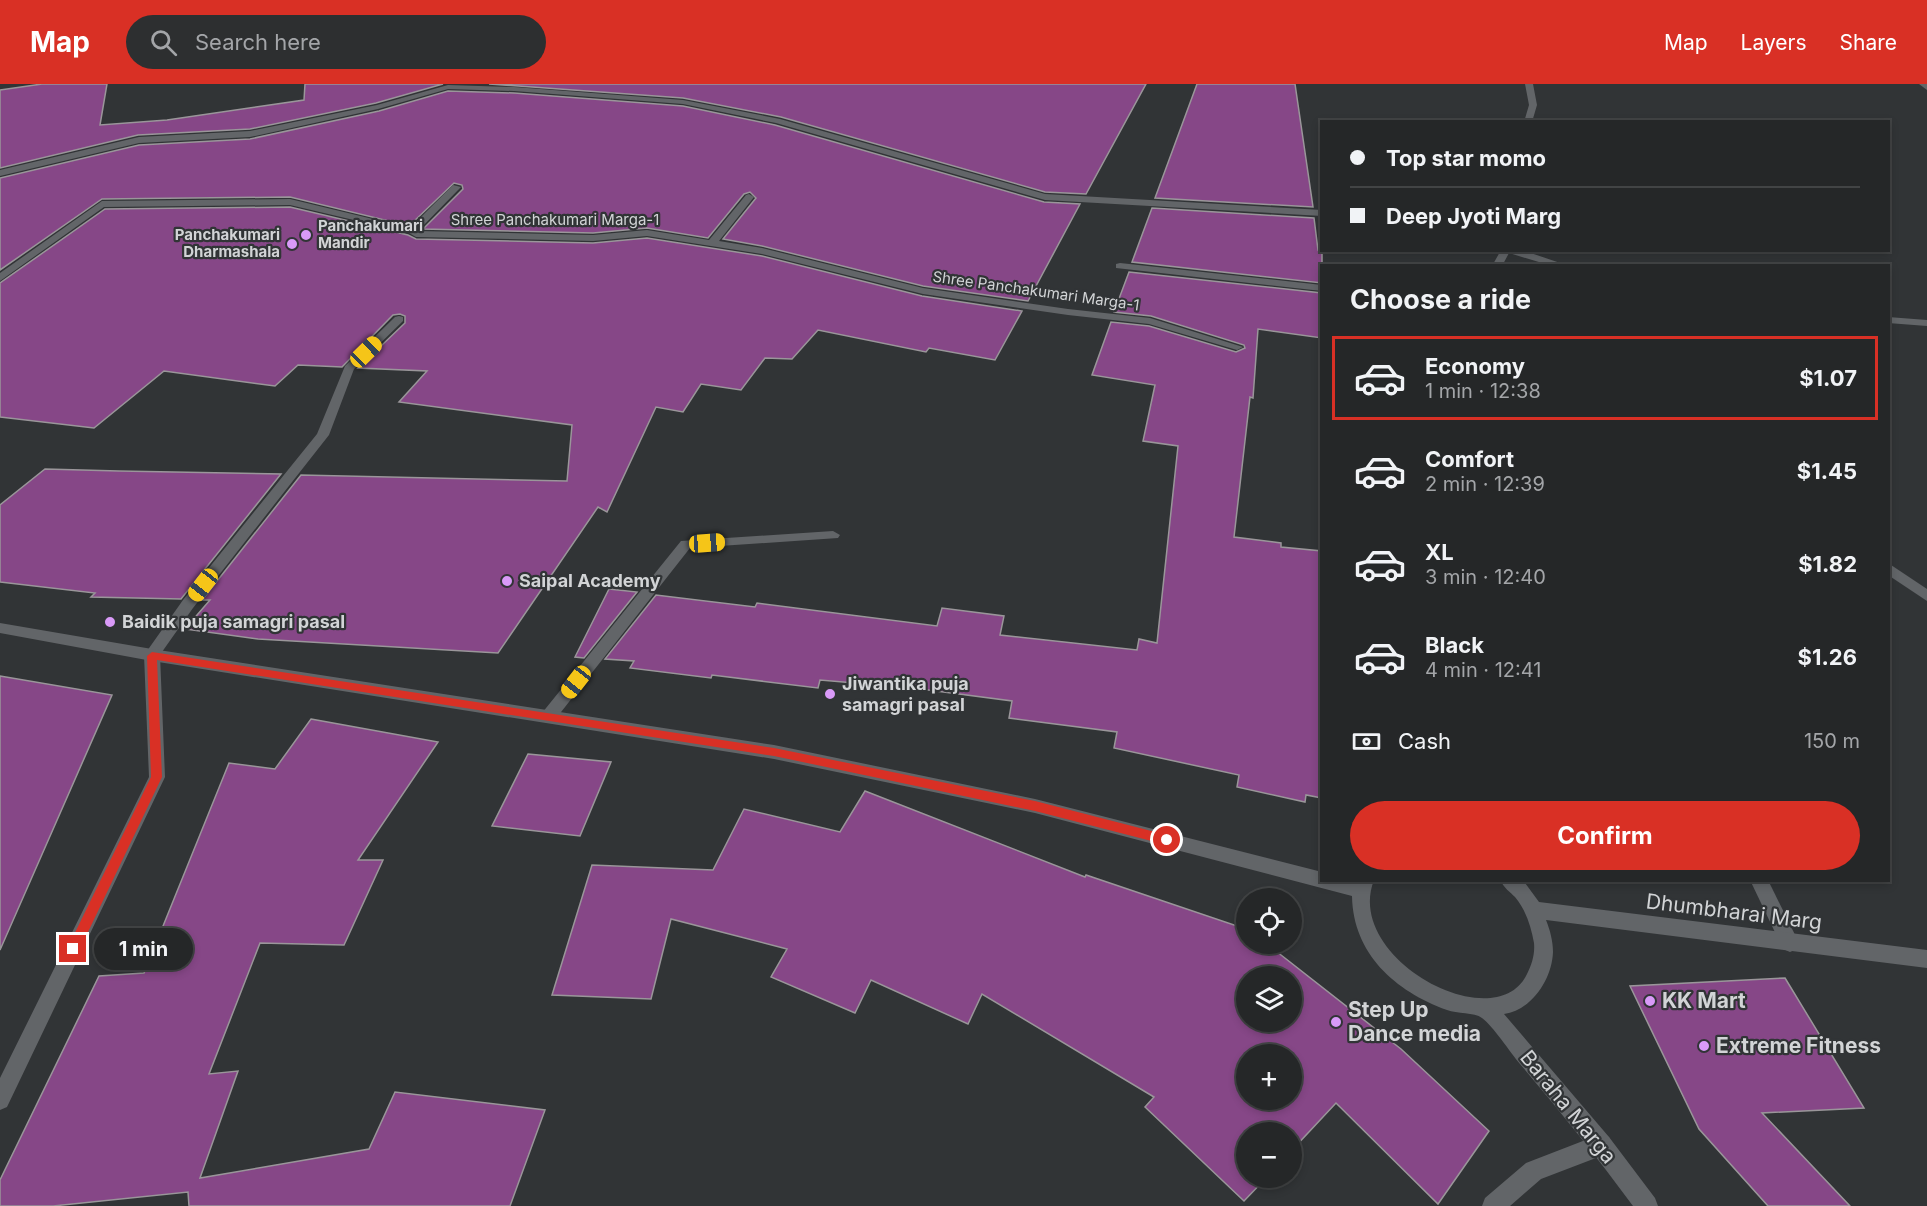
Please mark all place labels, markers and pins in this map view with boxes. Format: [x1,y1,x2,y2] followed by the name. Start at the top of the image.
[318,216,423,252] place label: Panchakumari Mandir
[175,225,280,261] place label: Panchakumari Dharmashala
[299,228,313,242] marker: Panchakumari Mandir
[285,237,299,251] marker: Panchakumari Dharmashala
[519,570,661,591] place label: Saipal Academy
[500,574,514,588] marker: Saipal Academy
[122,611,345,632] place label: Baidik puja samagri pasal
[103,615,117,629] marker: Baidik puja samagri pasal
[842,673,969,715] place label: Jiwantika puja samagri pasal
[823,687,837,701] marker: Jiwantika puja samagri pasal
[1662,988,1746,1013] place label: KK Mart
[1643,994,1657,1008] marker: KK Mart
[1348,997,1481,1046] place label: Step Up Dance media
[1329,1015,1343,1029] marker: Step Up Dance media
[1716,1033,1881,1058] place label: Extreme Fitness
[1697,1039,1711,1053] marker: Extreme Fitness

